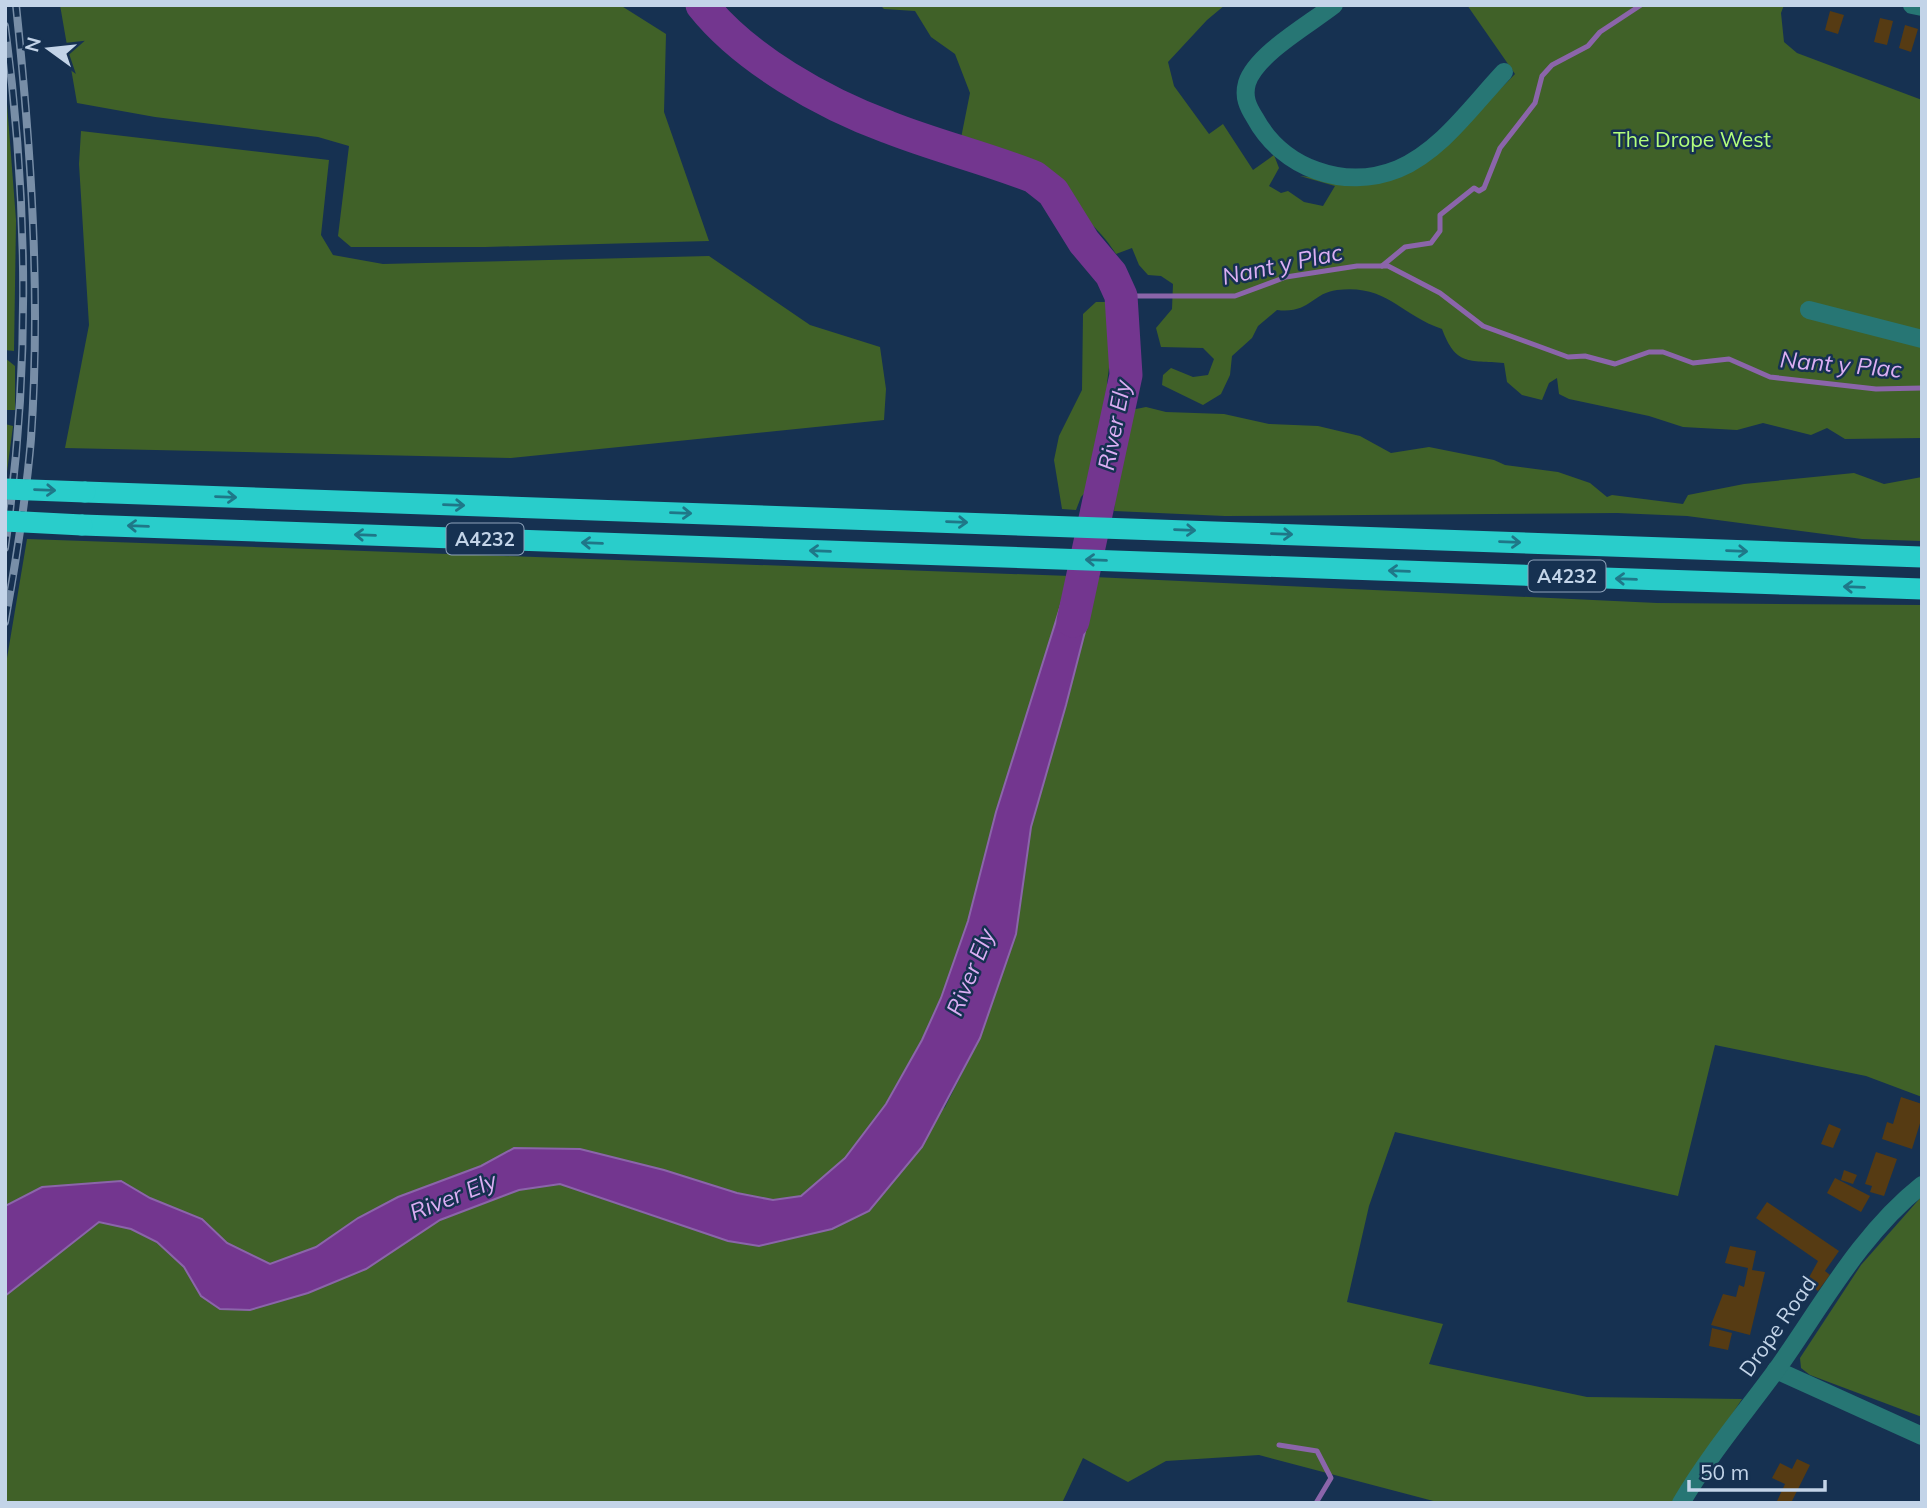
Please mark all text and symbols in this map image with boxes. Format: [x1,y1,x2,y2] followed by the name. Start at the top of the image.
[14,14,84,84] north arrow
[19,35,46,55] text: N
[1613,126,1771,152] park label: The Drope West
[1219,237,1345,291] water label: Nant y Plac
[1779,344,1904,384] water label: Nant y Plac
[1091,377,1137,473] water label: River Ely
[33,484,56,497] one-way arrow
[215,490,238,503] one-way arrow
[442,498,465,511] one-way arrow
[669,506,692,519] one-way arrow
[946,516,969,529] one-way arrow
[127,520,150,533] one-way arrow
[447,524,524,554] road number: A4232
[1173,524,1196,537] one-way arrow
[1271,527,1294,540] one-way arrow
[354,528,377,541] one-way arrow
[581,536,604,549] one-way arrow
[1498,536,1521,549] one-way arrow
[809,544,832,557] one-way arrow
[1725,544,1748,557] one-way arrow
[1085,554,1108,567] one-way arrow
[1528,561,1606,592] road number: A4232
[1388,564,1411,577] one-way arrow
[1615,572,1638,585] one-way arrow
[1842,580,1865,593] one-way arrow
[939,923,1001,1020] water label: River Ely
[405,1165,502,1227] water label: River Ely
[1733,1271,1821,1381] street label: Drope Road
[1689,1448,1826,1492] scale bar
[1700,1459,1749,1485] text: 50 m

